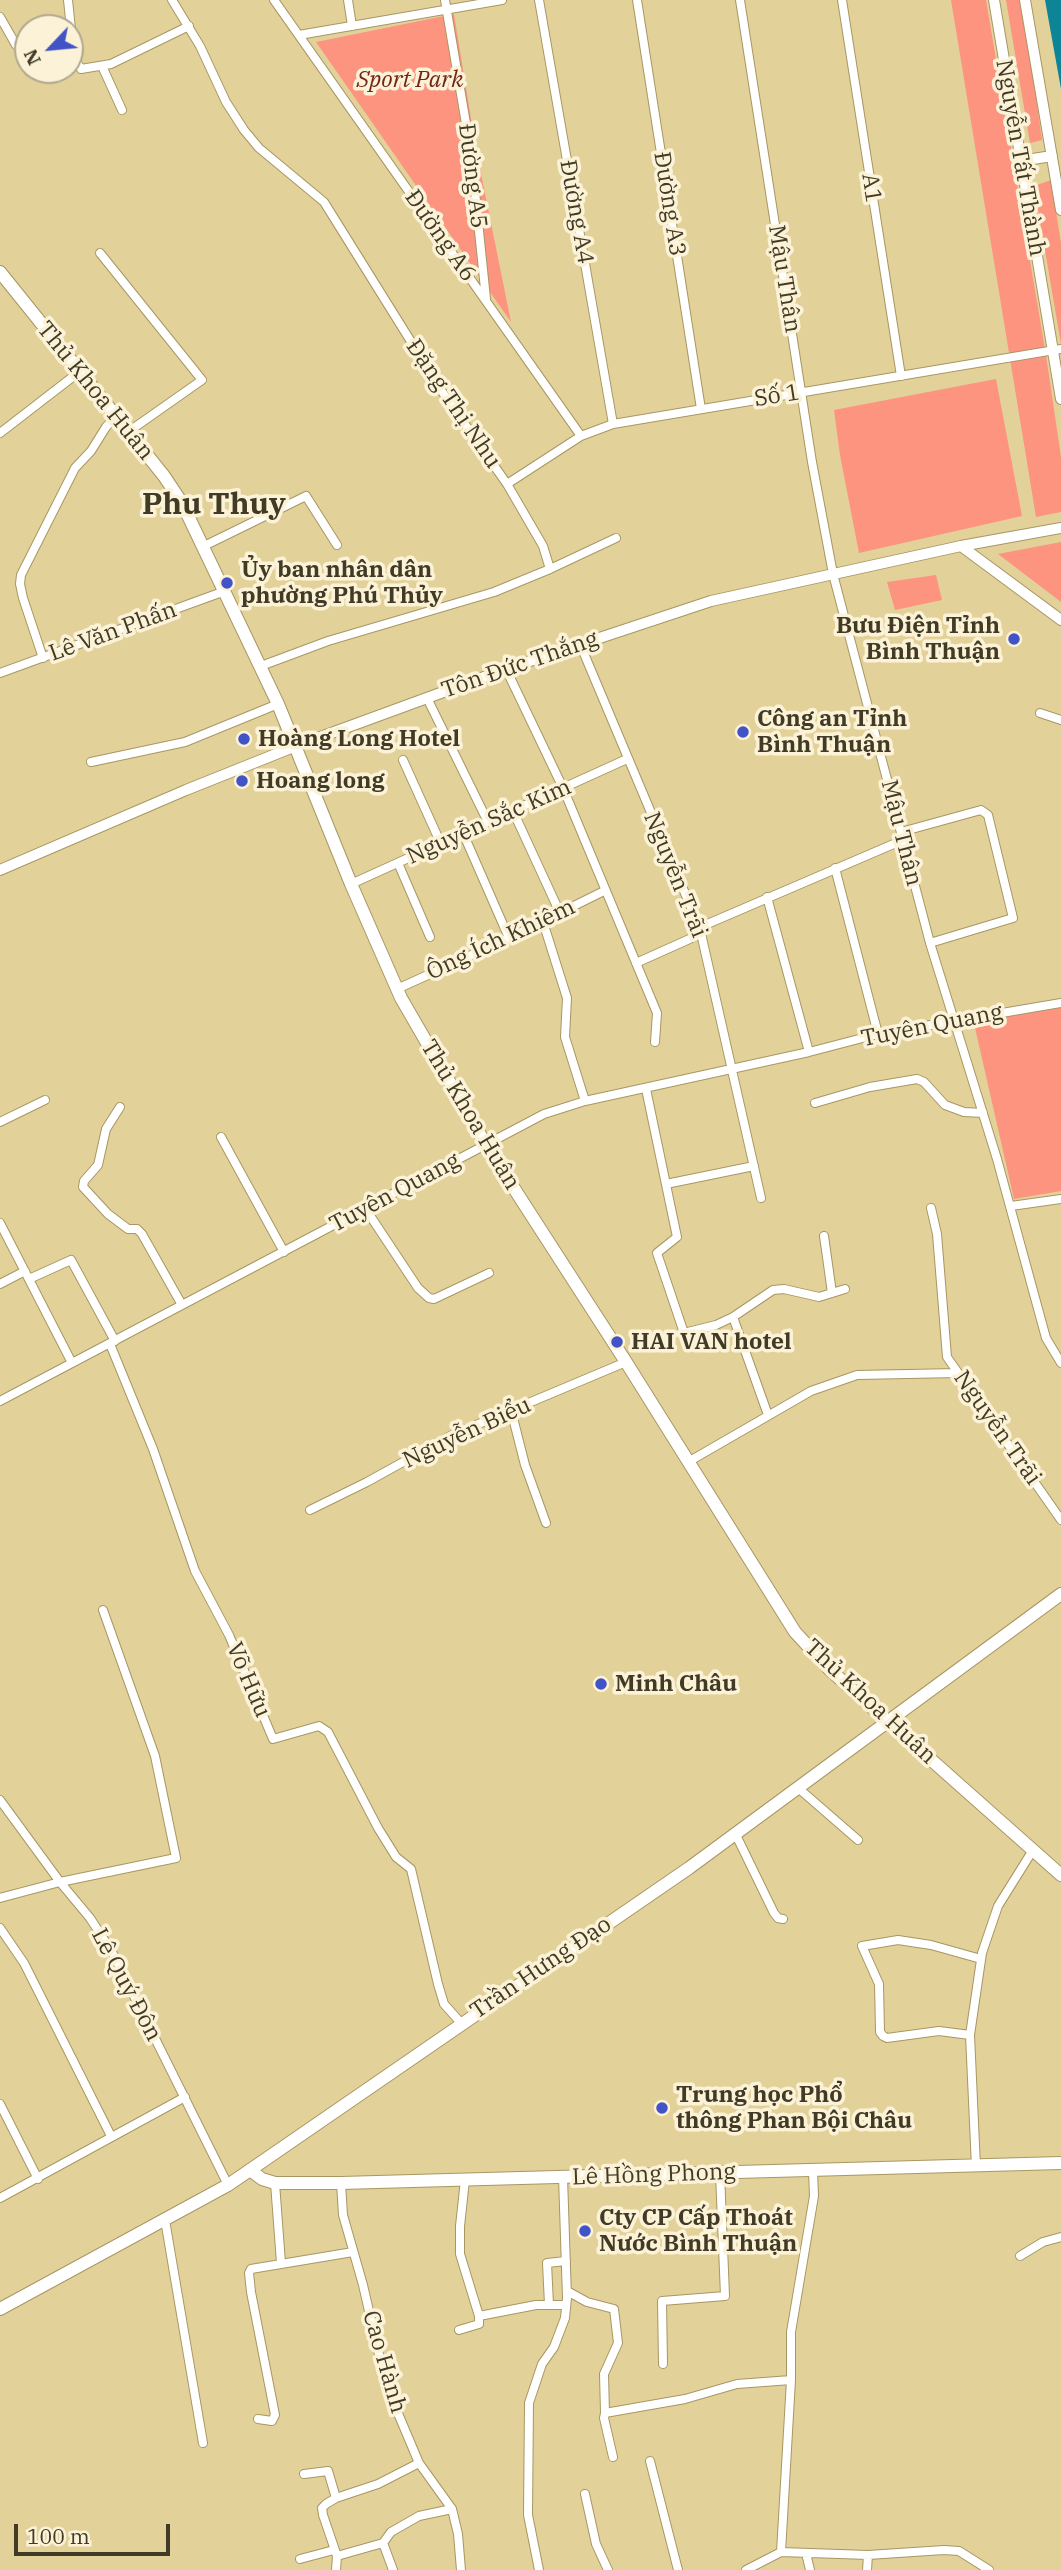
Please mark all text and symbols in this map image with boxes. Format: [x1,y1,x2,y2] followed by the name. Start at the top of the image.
[14,14,84,84] north arrow
[18,45,46,69] text: N
[989,57,1051,259] street label: Nguyễn Tất Thành
[357,66,463,94] park label: Sport Park
[452,122,492,230] street label: Đường A5
[647,150,691,258] street label: Đường A3
[553,158,599,266] street label: Đường A4
[855,171,887,205] street label: A1
[398,185,482,287] street label: Đường A6
[762,223,806,335] street label: Mậu Thân
[31,316,159,466] street label: Thủ Khoa Huân
[400,334,506,474] street label: Đặng Thị Nhu
[752,379,802,413] street label: Số 1
[142,487,286,523] district label: Phu Thuy
[241,556,443,610] place label: Ủy ban nhân dân phường Phú Thủy
[219,575,235,591] marker: Ủy ban nhân dân phường Phú Thủy
[45,596,181,668] street label: Lê Văn Phấn
[836,612,1000,666] place label: Bưu Điện Tỉnh Bình Thuận
[438,625,602,705] street label: Tôn Đức Thắng
[1006,631,1022,647] marker: Bưu Điện Tỉnh Bình Thuận
[757,705,907,759] place label: Công an Tỉnh Bình Thuận
[735,724,751,740] marker: Công an Tỉnh Bình Thuận
[258,725,460,753] place label: Hoàng Long Hotel
[236,731,252,747] marker: Hoàng Long Hotel
[256,767,385,795] place label: Hoang long
[234,773,250,789] marker: Hoang long
[402,773,576,871] street label: Nguyễn Sắc Kim
[874,777,928,889] street label: Mậu Thân
[637,808,713,942] street label: Nguyễn Trãi
[422,894,580,986] street label: Ông Ích Khiêm
[859,999,1005,1053] street label: Tuyên Quang
[414,1035,526,1195] street label: Thủ Khoa Huân
[325,1147,465,1239] street label: Tuyên Quang
[631,1328,792,1356] place label: HAI VAN hotel
[609,1334,625,1350] marker: HAI VAN hotel
[947,1365,1047,1491] street label: Nguyễn Trãi
[399,1391,535,1475] street label: Nguyễn Biểu
[798,1634,942,1770] street label: Thủ Khoa Huân
[220,1638,276,1722] street label: Võ Hữu
[615,1670,737,1698] place label: Minh Châu
[593,1676,609,1692] marker: Minh Châu
[465,1911,617,2025] street label: Trần Hưng Đạo
[85,1924,167,2046] street label: Lê Quý Đôn
[676,2081,912,2135] place label: Trung học Phổ thông Phan Bội Châu
[654,2100,670,2116] marker: Trung học Phổ thông Phan Bội Châu
[572,2158,736,2192] street label: Lê Hồng Phong
[599,2204,797,2258] place label: Cty CP Cấp Thoát Nước Bình Thuận
[577,2223,593,2239] marker: Cty CP Cấp Thoát Nước Bình Thuận
[356,2308,412,2416] street label: Cao Hành
[18,2510,173,2554] scale bar
[27,2522,90,2550] text: 100 m

